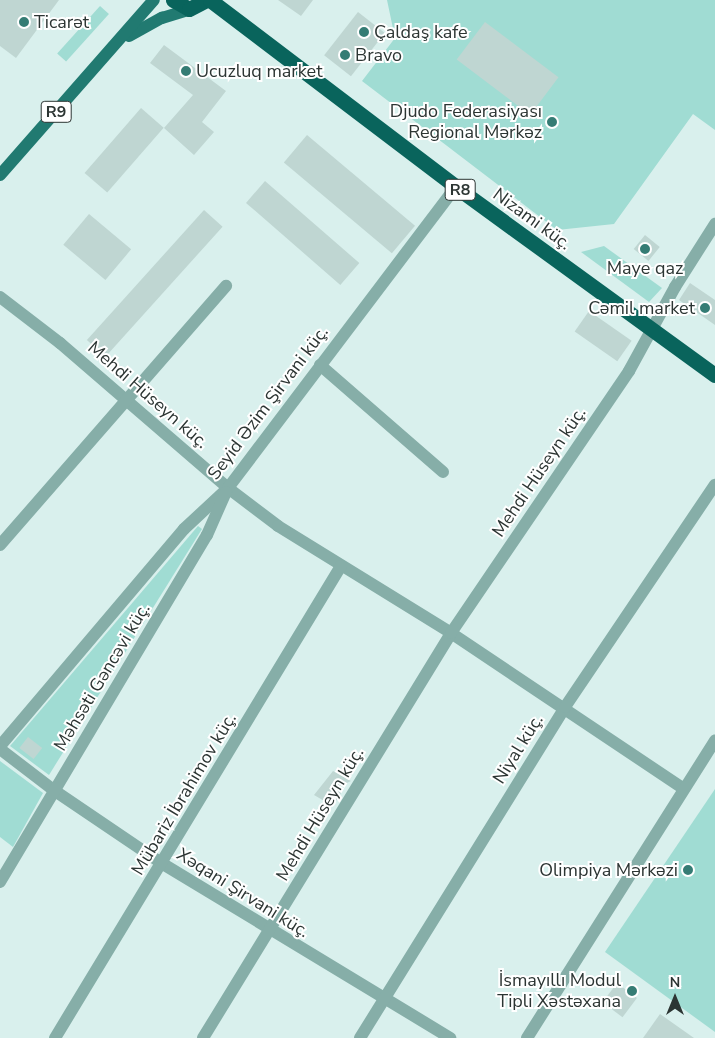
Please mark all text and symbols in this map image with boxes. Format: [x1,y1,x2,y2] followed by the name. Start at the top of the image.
[34,11,89,33] place label: Ticarət
[18,16,30,28] marker: Ticarət
[374,21,468,43] place label: Çaldaş kafe
[358,26,370,38] marker: Çaldaş kafe
[355,44,402,66] place label: Bravo
[339,49,351,61] marker: Bravo
[196,60,322,82] place label: Ucuzluq market
[180,65,192,77] marker: Ucuzluq market
[40,98,72,125] road number: R9
[390,101,542,144] place label: Djudo Federasiyası Regional Mərkəz
[546,116,558,128] marker: Djudo Federasiyası Regional Mərkəz
[444,176,476,204] road number: R8
[489,183,575,255] street label: Nizami küç.
[639,243,651,255] marker: Maye qaz
[607,257,683,279] place label: Maye qaz
[588,297,695,319] place label: Cəmil market
[699,302,711,314] marker: Cəmil market
[203,322,333,484] street label: Seyid Əzim Şirvani küç.
[83,337,213,453] street label: Mehdi Hüseyn küç.
[487,403,591,541] street label: Mehdi Hüseyn küç.
[49,599,155,755] street label: Məhsəti Gəncəvi küç.
[127,709,241,879] street label: Mübariz İbrahimov küç.
[488,710,548,788] street label: Niyal küç.
[272,743,368,885] street label: Mehdi Hüseyn küç.
[173,844,313,942] street label: Xəqani Şirvani küç.
[539,859,678,881] place label: Olimpiya Mərkəzi
[682,864,694,876] marker: Olimpiya Mərkəzi
[497,970,621,1012] place label: İsmayıllı Modul Tipli Xəstəxana
[650,973,700,1023] north arrow
[670,973,680,992] text: N
[625,984,639,998] marker: İsmayıllı Modul Tipli Xəstəxana

